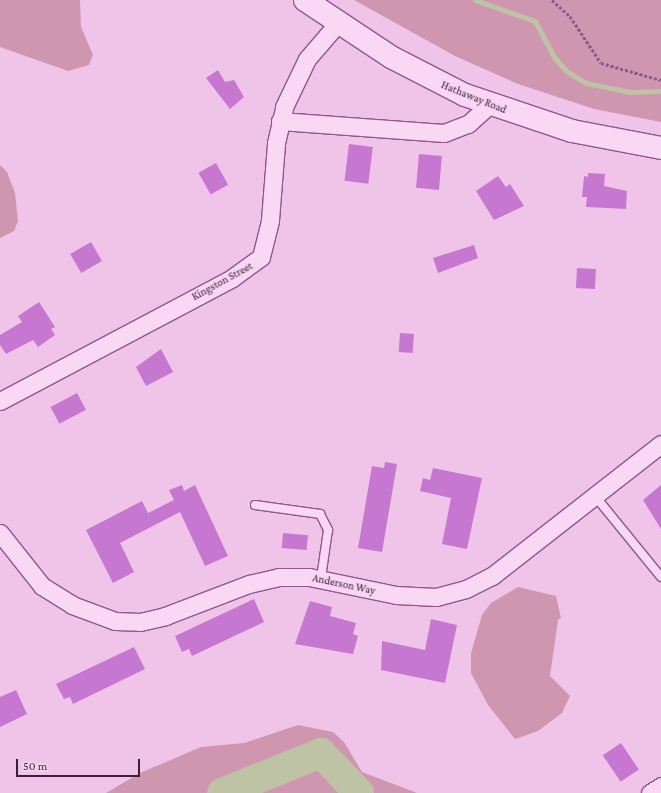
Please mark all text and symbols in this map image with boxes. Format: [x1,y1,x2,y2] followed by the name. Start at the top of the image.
[439,78,509,116] street label: Hathaway Road
[189,259,255,303] street label: Kingston Street
[311,571,377,597] street label: Anderson Way
[18,751,142,777] scale bar
[23,759,47,773] text: 50 m

